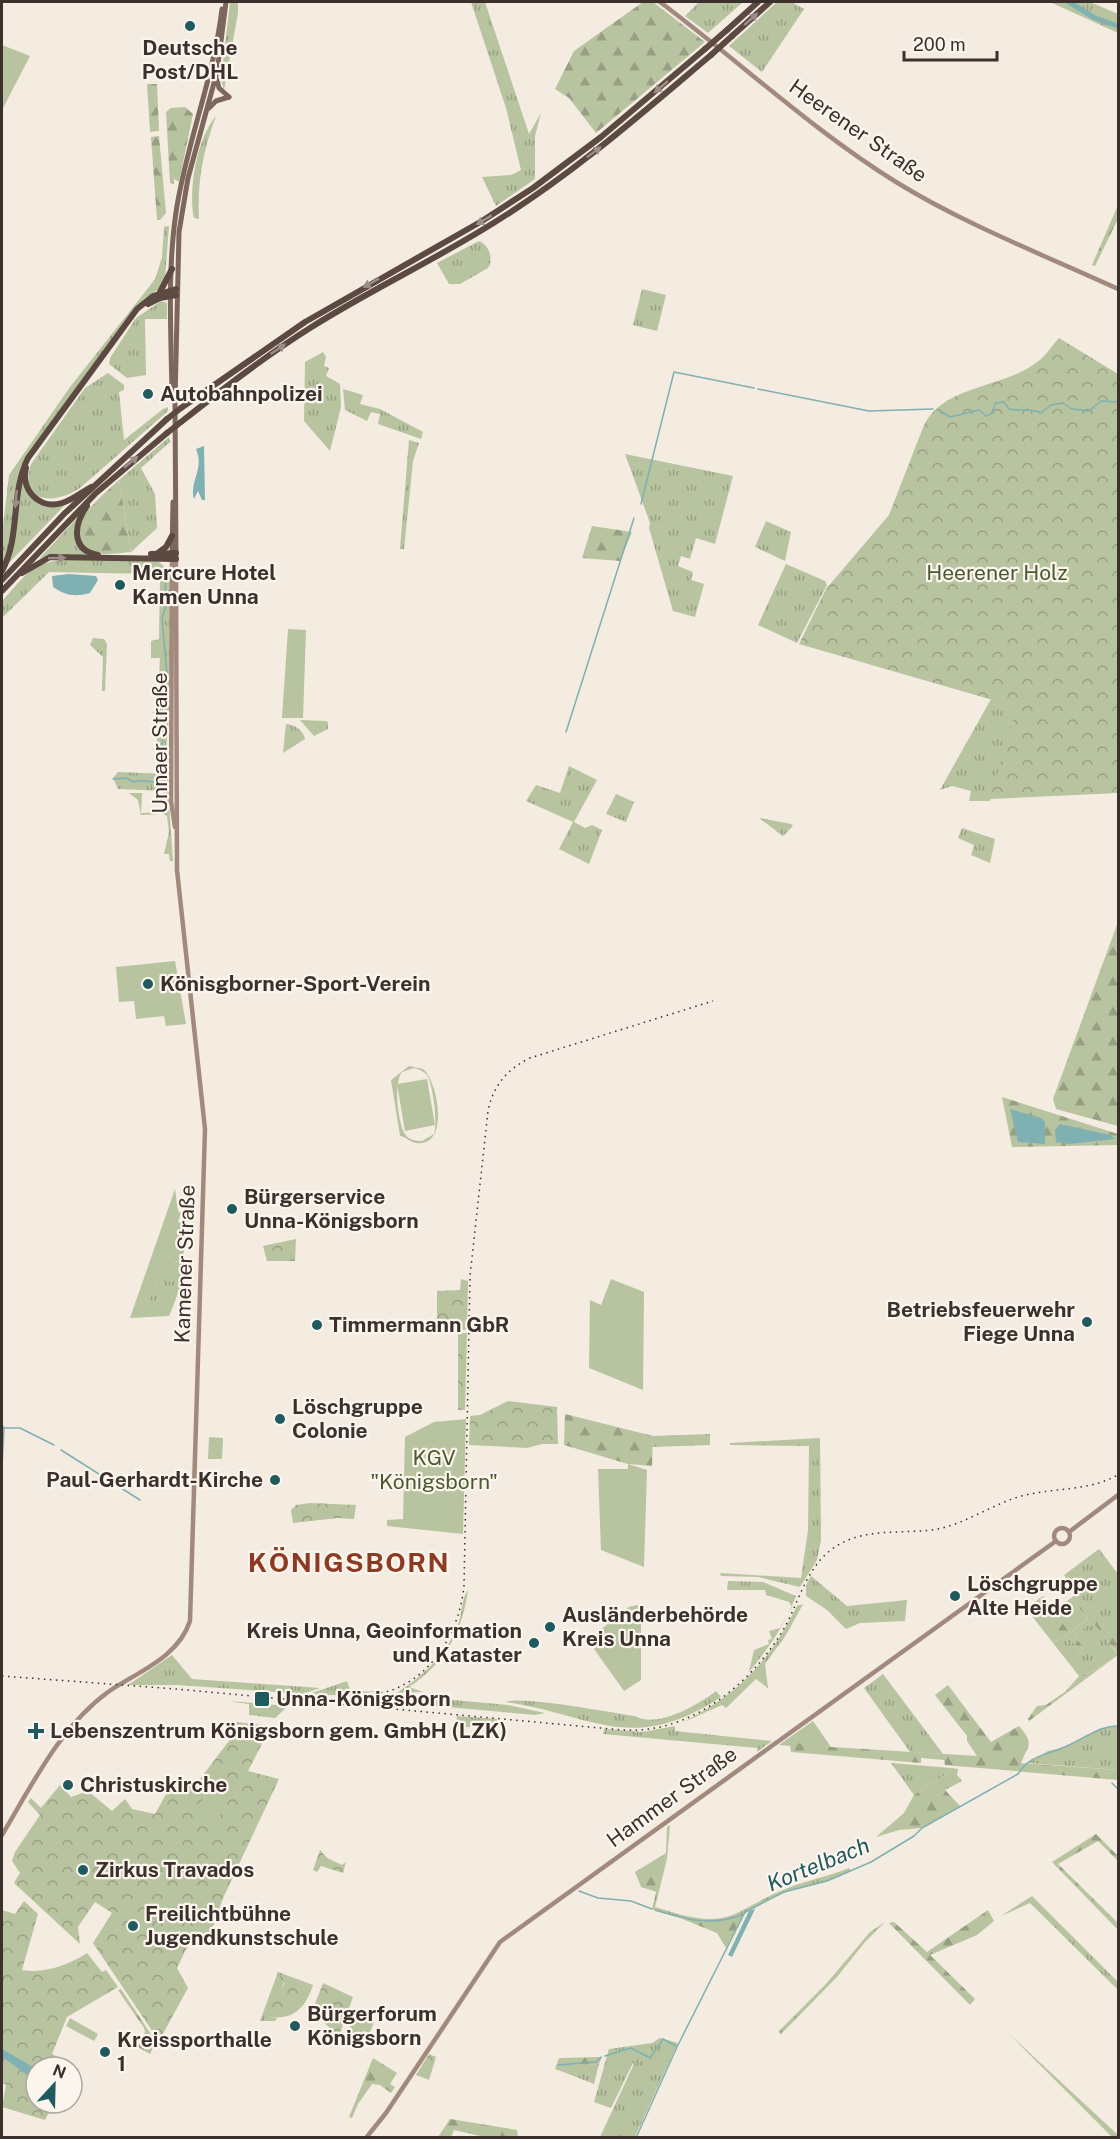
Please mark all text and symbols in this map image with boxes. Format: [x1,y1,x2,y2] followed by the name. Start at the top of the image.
[743,13,758,26] one-way arrow
[183,19,197,33] marker: Deutsche Post/DHL
[904,24,997,62] scale bar
[913,34,966,55] text: 200 m
[142,35,238,84] place label: Deutsche Post/DHL
[785,74,932,187] street label: Heerener Straße
[654,80,669,93] one-way arrow
[586,147,601,159] one-way arrow
[476,214,492,225] one-way arrow
[363,278,380,288] one-way arrow
[270,343,286,355] one-way arrow
[160,381,323,406] place label: Autobahnpolizei
[141,387,155,401] marker: Autobahnpolizei
[123,456,138,469] one-way arrow
[11,489,21,508] one-way arrow
[47,553,66,562] one-way arrow
[132,560,276,609] place label: Mercure Hotel Kamen Unna
[926,560,1068,585] park label: Heerener Holz
[113,578,127,592] marker: Mercure Hotel Kamen Unna
[147,672,172,814] street label: Unnaer Straße
[160,971,430,996] place label: Könisgborner-Sport-Verein
[141,977,155,991] marker: Könisgborner-Sport-Verein
[169,1184,200,1344] street label: Kamener Straße
[244,1184,419,1233] place label: Bürgerservice Unna-Königsborn
[225,1202,239,1216] marker: Bürgerservice Unna-Königsborn
[887,1297,1075,1346] place label: Betriebsfeuerwehr Fiege Unna
[329,1312,509,1337] place label: Timmermann GbR
[1080,1315,1094,1329] marker: Betriebsfeuerwehr Fiege Unna
[310,1318,324,1332] marker: Timmermann GbR
[292,1394,423,1443] place label: Löschgruppe Colonie
[273,1412,287,1426] marker: Löschgruppe Colonie
[370,1445,498,1494] park label: KGV "Königsborn"
[46,1467,263,1492] place label: Paul-Gerhardt-Kirche
[268,1473,282,1487] marker: Paul-Gerhardt-Kirche
[248,1546,450,1578] district label: KÖNIGSBORN
[967,1571,1098,1620] place label: Löschgruppe Alte Heide
[948,1589,962,1603] marker: Löschgruppe Alte Heide
[562,1602,748,1651] place label: Ausländerbehörde Kreis Unna
[246,1618,522,1667] place label: Kreis Unna, Geoinformation und Kataster
[543,1620,557,1634] marker: Ausländerbehörde Kreis Unna
[527,1636,541,1650] marker: Kreis Unna, Geoinformation und Kataster
[276,1686,451,1711] place label: Unna-Königsborn
[253,1690,271,1708] marker: Unna-Königsborn
[50,1718,507,1743] place label: Lebenszentrum Königsborn gem. GmbH (LZK)
[27,1722,45,1740] marker: Lebenszentrum Königsborn gem. GmbH (LZK)
[602,1741,742,1852] street label: Hammer Straße
[80,1772,227,1797] place label: Christuskirche
[61,1778,75,1792] marker: Christuskirche
[763,1832,873,1896] water label: Kortelbach
[95,1857,254,1882] place label: Zirkus Travados
[76,1863,90,1877] marker: Zirkus Travados
[145,1901,339,1950] place label: Freilichtbühne Jugendkunstschule
[126,1919,140,1933] marker: Freilichtbühne Jugendkunstschule
[307,2001,437,2050] place label: Bürgerforum Königsborn
[288,2019,302,2033] marker: Bürgerforum Königsborn
[117,2027,272,2076] place label: Kreissporthalle 1
[98,2045,112,2059] marker: Kreissporthalle 1
[24,2055,84,2115] north arrow
[50,2060,69,2083] text: N

